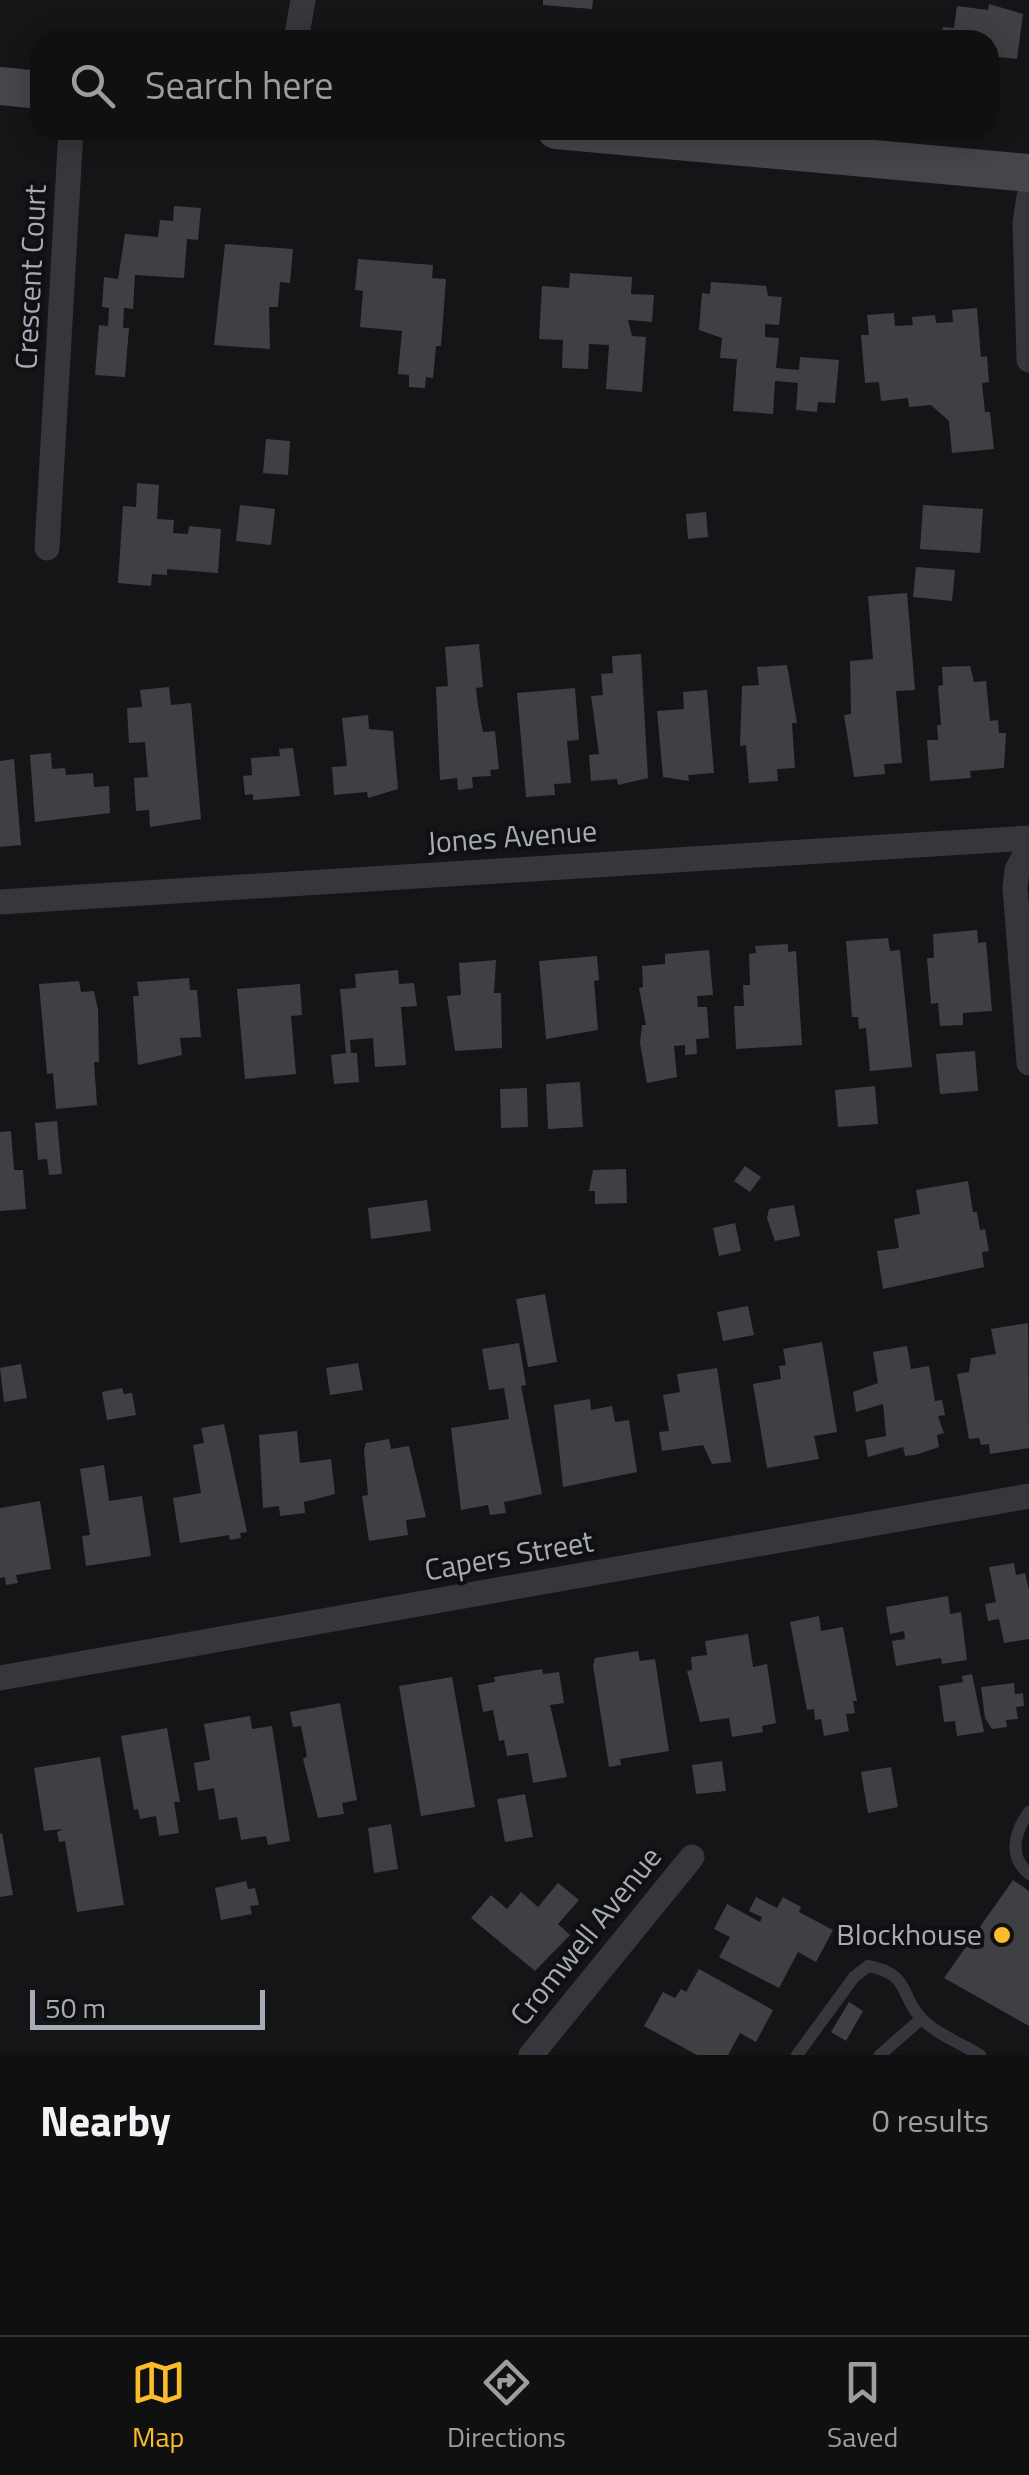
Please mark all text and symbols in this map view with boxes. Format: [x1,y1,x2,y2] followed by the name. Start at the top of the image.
[30,30,999,140] search box
[145,56,333,114] text: Search here
[65,58,120,113] icon: search
[2,183,58,371] street label: Crescent Court
[426,807,598,865] street label: Jones Avenue
[421,1517,597,1592] street label: Capers Street
[498,1836,672,2035] street label: Cromwell Avenue
[836,1911,982,1957] place label: Blockhouse
[991,1924,1013,1946] marker: Blockhouse
[30,1985,265,2030] scale bar
[45,1986,106,2029] text: 50 m
[40,2088,171,2152] text: Nearby
[872,2096,989,2144] text: 0 results
[131,2355,186,2458] tab: Map
[447,2355,566,2458] tab: Directions
[827,2355,898,2458] tab: Saved

